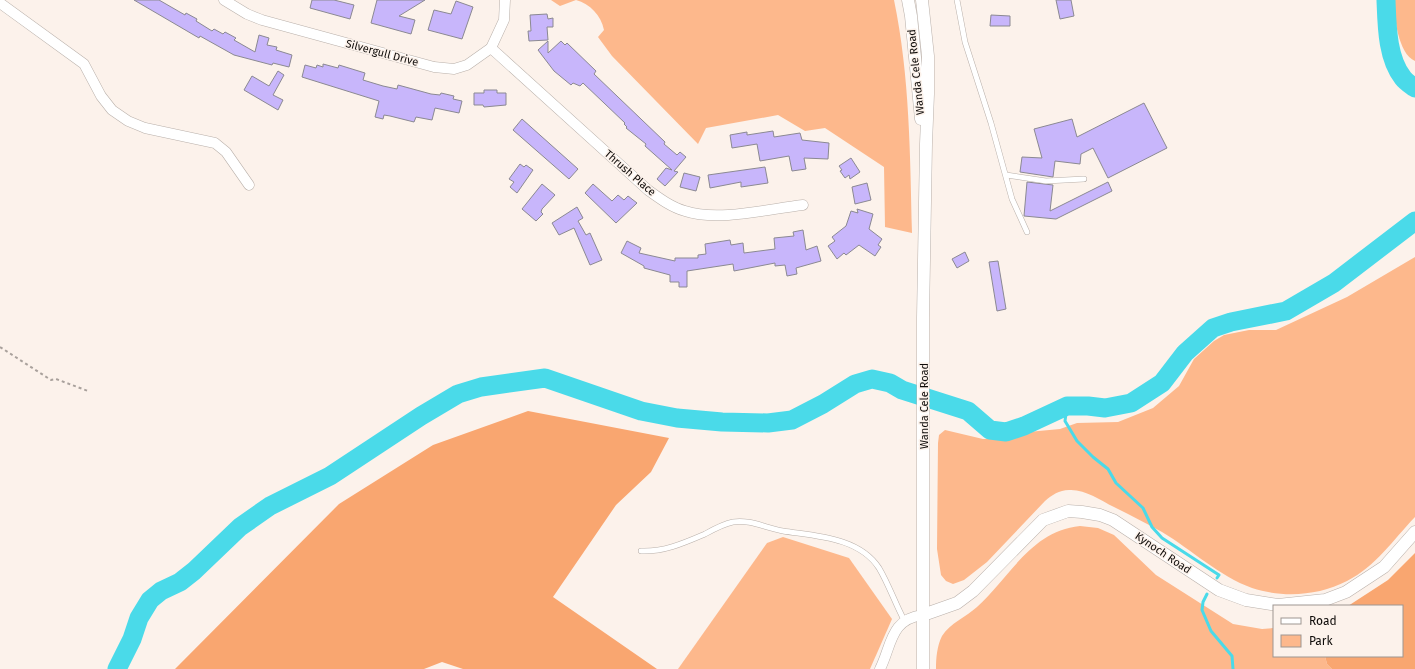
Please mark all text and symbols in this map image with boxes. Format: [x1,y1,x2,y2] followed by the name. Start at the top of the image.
[905,29,927,115] street label: Wanda Cele Road
[344,37,420,69] street label: Silvergull Drive
[602,147,658,199] street label: Thrush Place
[918,363,931,449] street label: Wanda Cele Road
[1133,530,1193,576] street label: Kynoch Road
[1273,605,1403,657] legend
[1309,614,1337,628] text: Road
[1309,634,1333,648] text: Park

